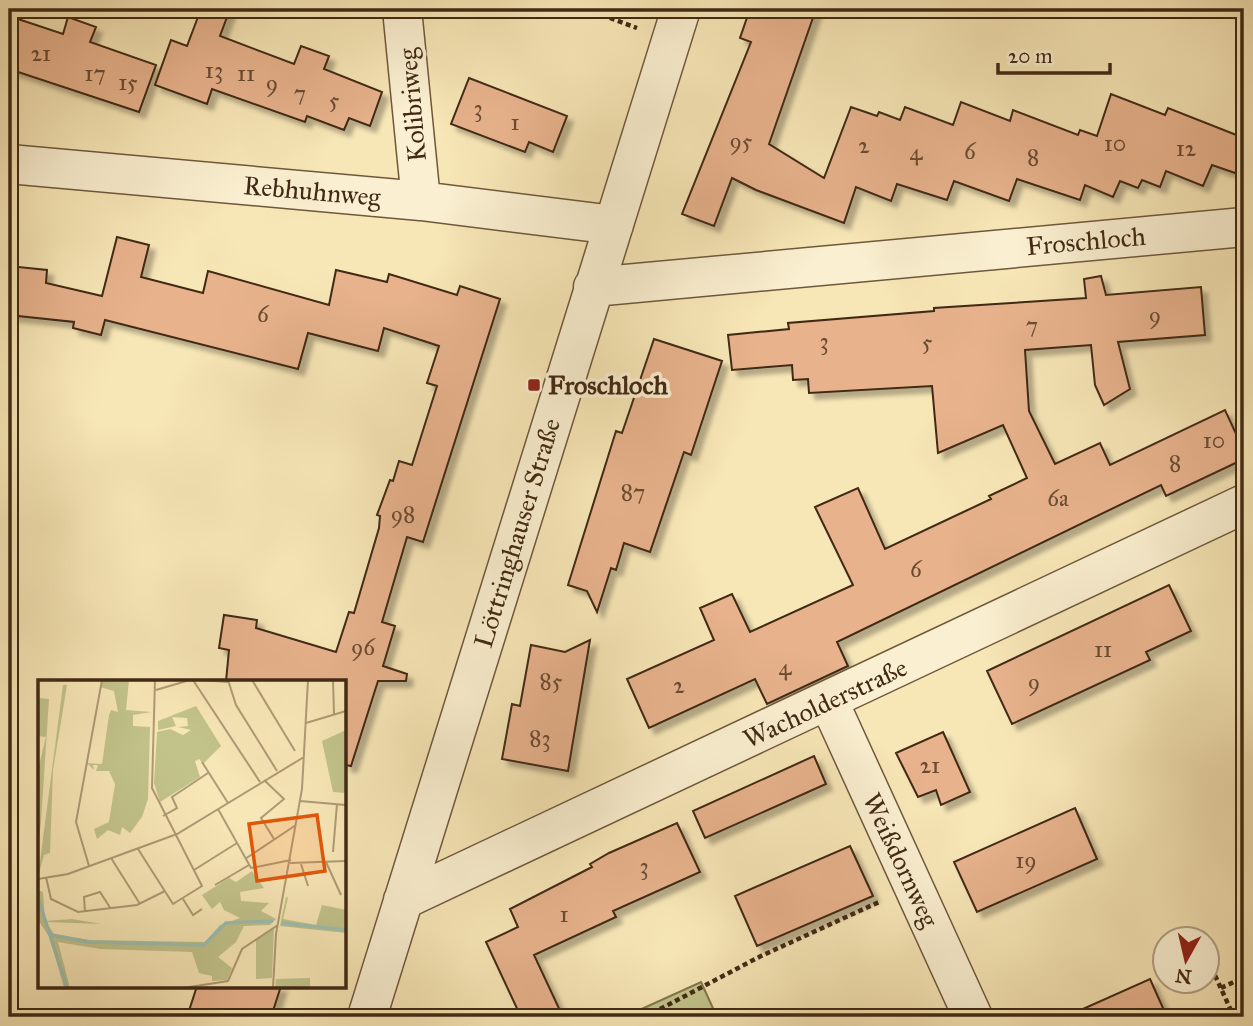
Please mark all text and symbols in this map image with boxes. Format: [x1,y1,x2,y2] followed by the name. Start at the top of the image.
[998,32,1110,76] scale bar
[31,39,51,67] house number: 21
[1008,43,1053,69] text: 20 m
[391,46,433,163] street label: Kolibriweg
[205,56,223,84] house number: 13
[84,59,106,87] house number: 17
[237,59,255,87] house number: 11
[118,68,138,96] house number: 15
[266,69,278,97] house number: 9
[294,79,306,107] house number: 7
[329,86,340,114] house number: 5
[473,94,483,122] house number: 3
[510,108,520,136] house number: 1
[729,127,753,155] house number: 95
[1104,129,1126,157] house number: 10
[858,131,870,159] house number: 2
[1176,134,1197,162] house number: 12
[964,137,977,165] house number: 6
[910,138,924,166] house number: 4
[1027,143,1039,171] house number: 8
[242,169,383,213] street label: Rebhuhnweg
[1025,220,1148,262] street label: Froschloch
[257,300,270,328] house number: 6
[1149,301,1161,329] house number: 9
[1026,311,1038,339] house number: 7
[819,327,829,355] house number: 3
[922,328,933,356] house number: 5
[548,369,668,401] place label: Froschloch
[526,377,542,393] marker: Froschloch
[467,414,567,652] street label: Löttringhauser Straße
[1203,426,1225,454] house number: 10
[1169,449,1181,477] house number: 8
[621,478,645,506] house number: 87
[1047,484,1069,512] house number: 6a
[391,500,415,528] house number: 98
[910,555,923,583] house number: 6
[351,633,376,661] house number: 96
[1094,635,1112,663] house number: 11
[738,651,912,755] street label: Wacholderstraße
[779,653,793,681] house number: 4
[540,667,563,695] house number: 85
[1028,668,1040,696] house number: 9
[673,671,685,699] house number: 2
[38,680,346,988] inset map
[529,724,551,752] house number: 83
[920,751,940,779] house number: 21
[856,788,946,933] street label: Weißdornweg
[1015,846,1037,874] house number: 19
[639,852,649,880] house number: 3
[559,900,569,928] house number: 1
[1152,925,1222,995] north arrow
[1174,964,1193,989] text: N

